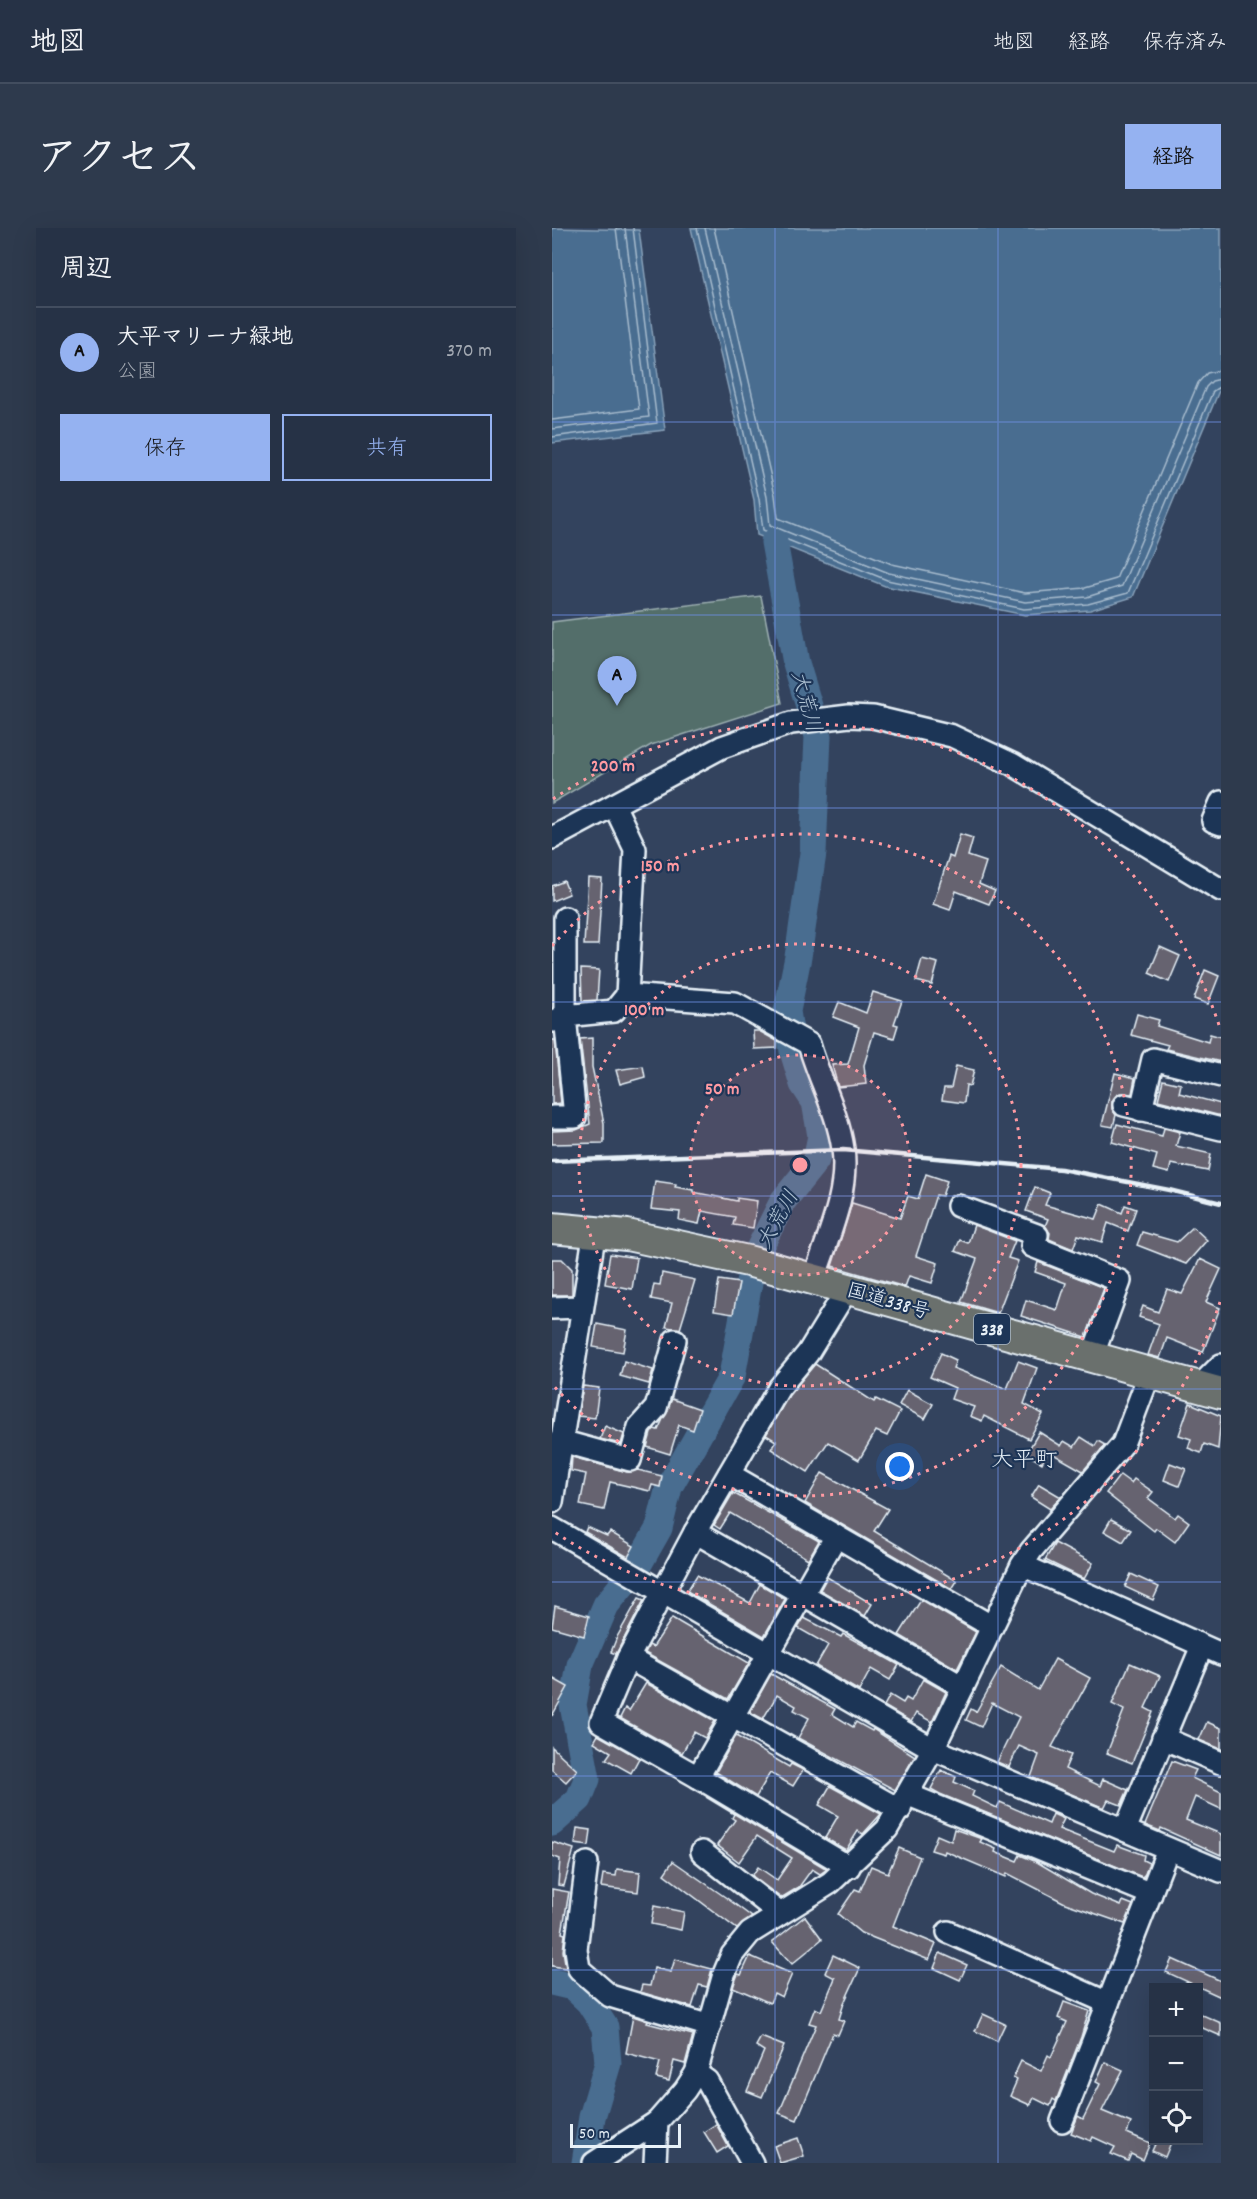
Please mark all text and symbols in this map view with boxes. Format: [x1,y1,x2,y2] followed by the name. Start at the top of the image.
[30,25,86,65] text: 地図
[993,29,1035,59] text: 地図
[1068,29,1110,59] text: 経路
[1143,29,1227,59] text: 保存済み
[1125,124,1221,189] button: 経路
[36,132,201,192] text: アクセス
[60,252,112,289] text: 周辺
[117,323,293,354] text: 大平マリーナ緑地
[74,338,85,366] text: A
[446,338,492,366] text: 370 m
[117,359,157,387] text: 公園
[60,414,270,481] button: 保存
[282,414,492,481] button: 共有
[598,656,636,706] pin: A
[781,667,827,736] water label: 大荒川
[591,755,635,780] text: 200 m
[641,855,679,880] text: 150 m
[624,999,664,1024] text: 100 m
[705,1078,739,1103] text: 50 m
[790,1155,810,1175] centre of rings
[751,1186,808,1255] water label: 大荒川
[843,1278,933,1328] street label: 国道338号
[974,1314,1010,1344] road number: 338
[991,1446,1057,1477] district label: 大平町
[885,1452,914,1481] your location
[1149,1983,1203,2145] map controls
[1149,1983,1203,2037] button: +
[1149,2037,1203,2091] button: −
[1149,2091,1203,2145] button: locate
[570,2121,681,2148] scale bar
[579,2123,610,2146] text: 50 m

